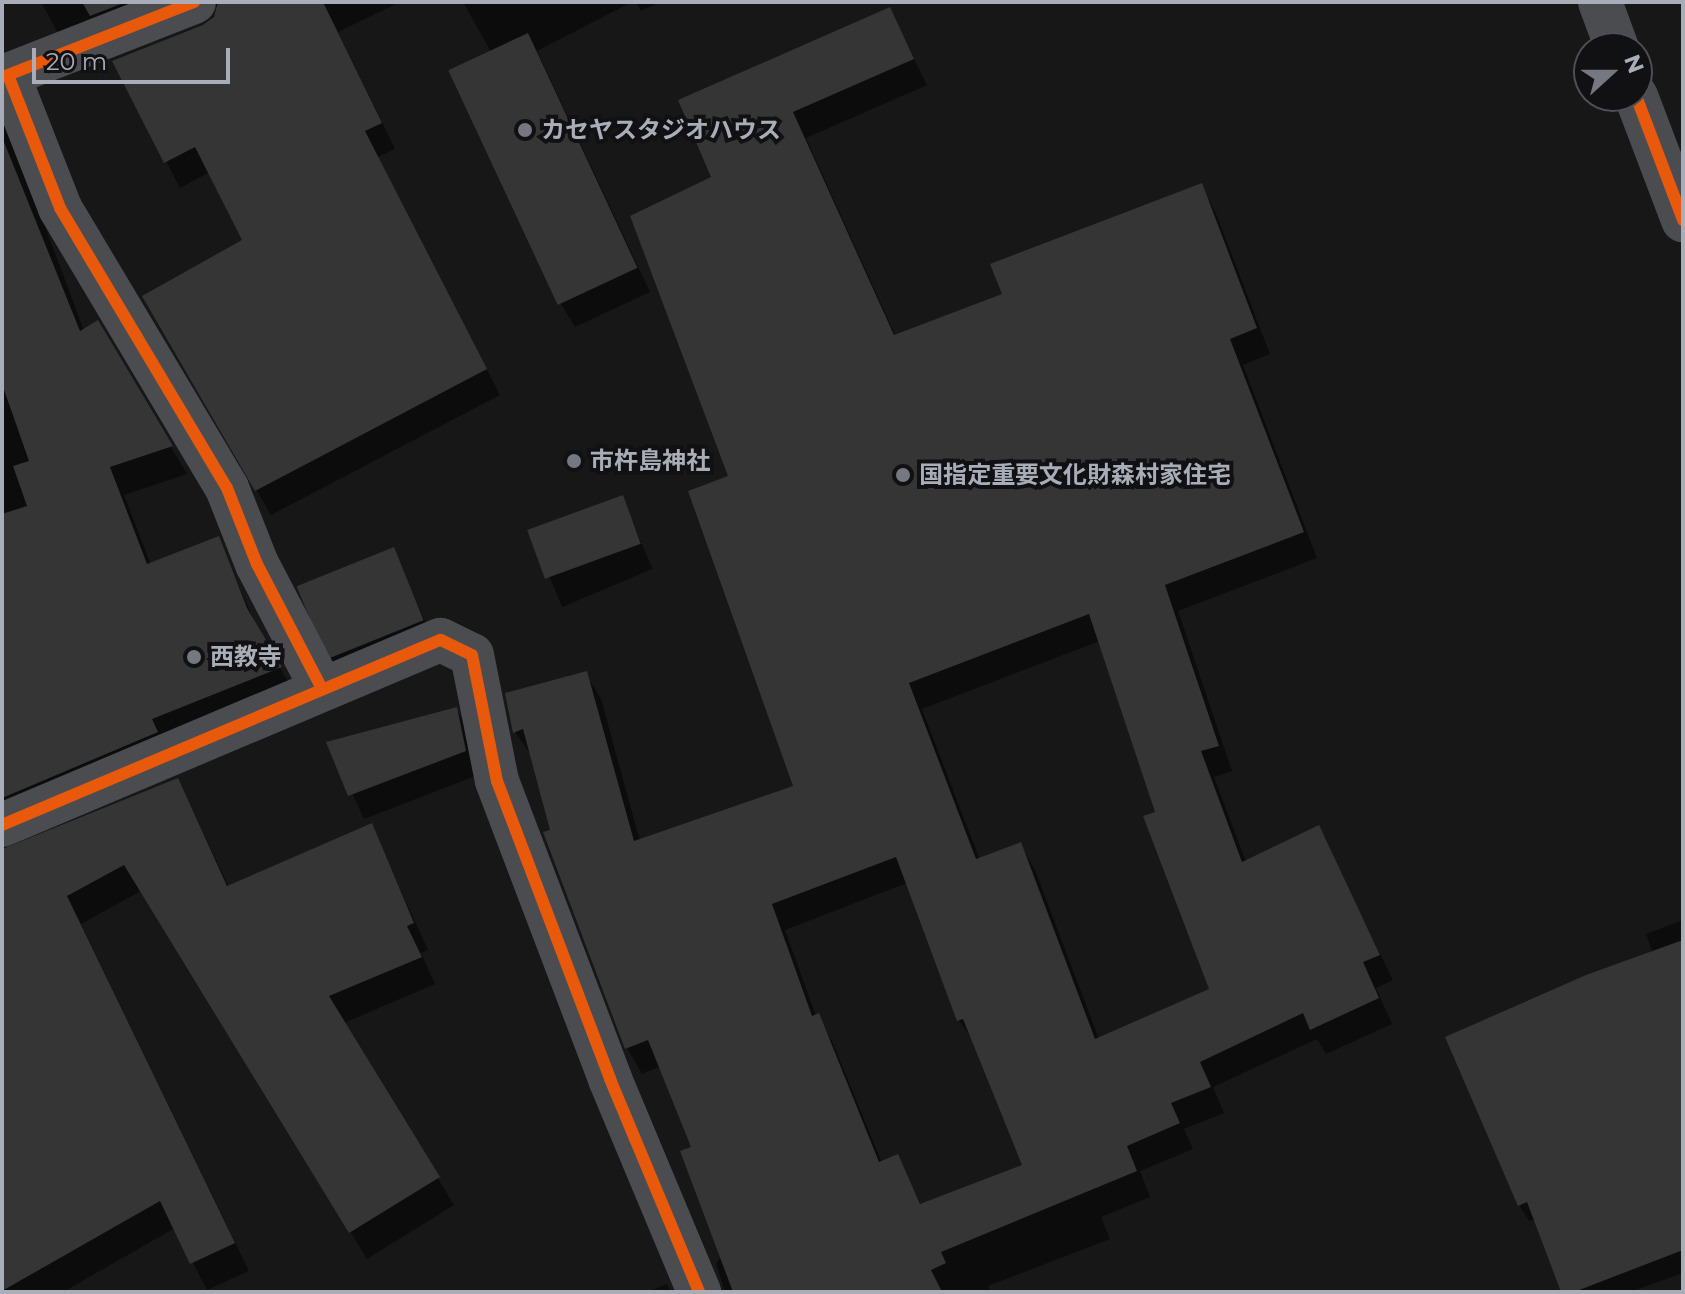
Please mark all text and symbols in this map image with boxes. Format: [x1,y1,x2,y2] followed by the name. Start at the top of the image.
[36,32,234,82] scale bar
[1573,32,1653,112] north arrow
[46,47,107,76] text: 20 m
[1618,51,1650,77] text: N
[541,116,781,144] place label: カセヤスタジオハウス
[516,121,534,139] marker: カセヤスタジオハウス
[590,447,710,475] place label: 市杵島神社
[565,452,583,470] marker: 市杵島神社
[919,461,1231,489] place label: 国指定重要文化財森村家住宅
[894,466,912,484] marker: 国指定重要文化財森村家住宅
[210,643,282,671] place label: 西教寺
[185,648,203,666] marker: 西教寺

